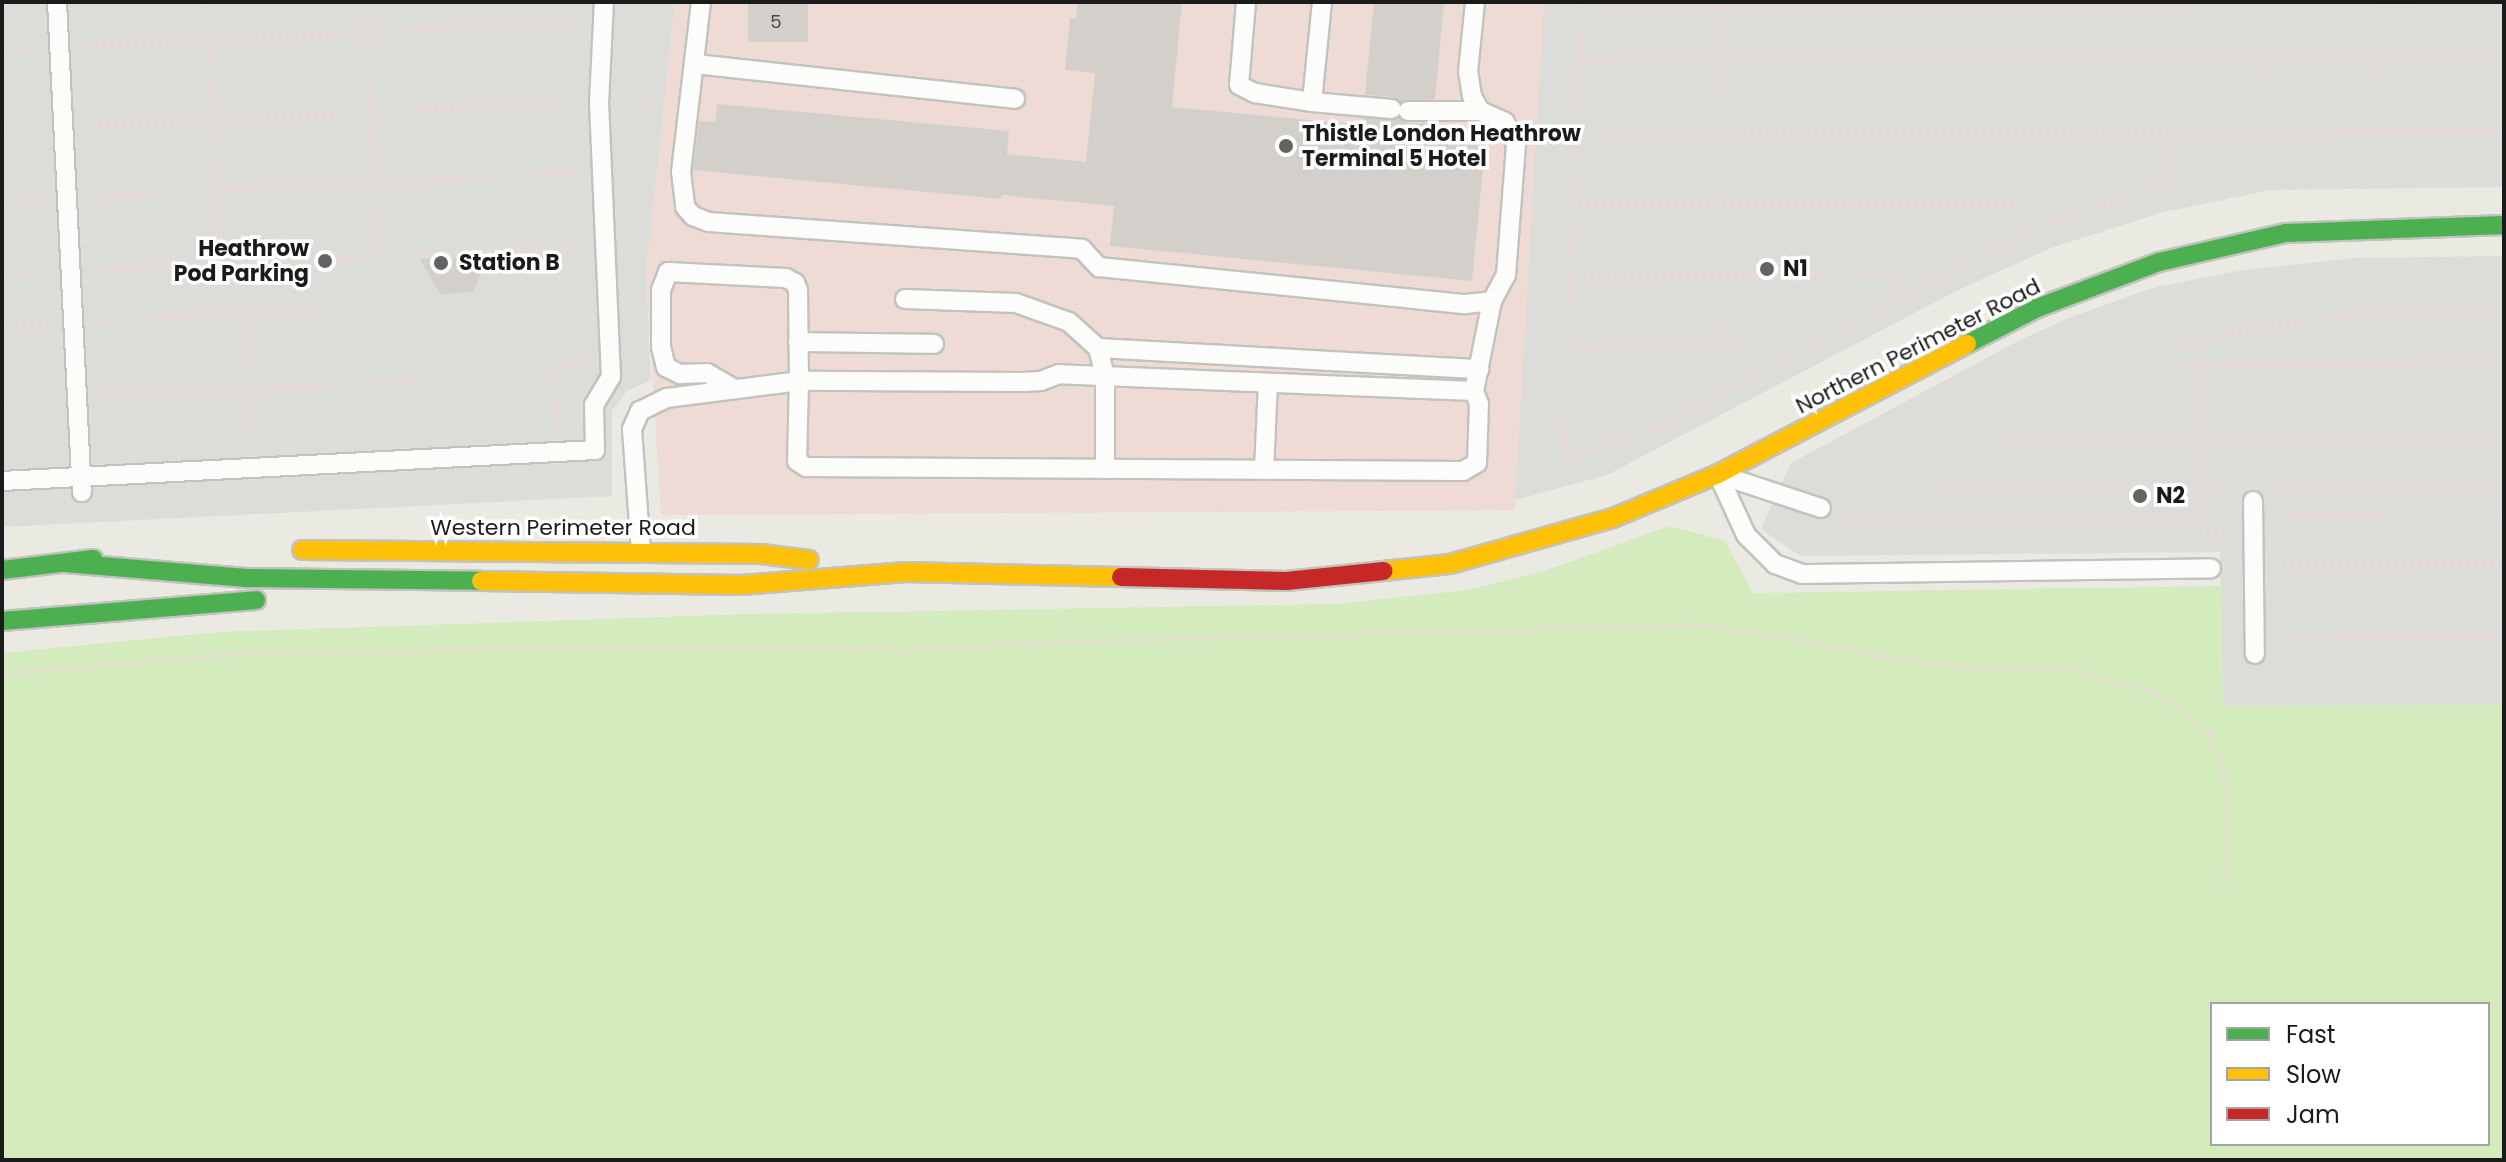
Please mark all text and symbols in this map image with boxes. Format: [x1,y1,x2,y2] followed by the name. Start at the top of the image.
[770,11,782,33] house number: 5
[1302,120,1581,172] place label: Thistle London Heathrow Terminal 5 Hotel
[1277,137,1295,155] marker: Thistle London Heathrow Terminal 5 Hotel
[174,235,309,286] place label: Heathrow Pod Parking
[459,250,560,276] place label: Station B
[316,252,334,270] marker: Heathrow Pod Parking
[430,252,452,274] marker: Station B
[1783,256,1808,282] place label: N1
[1758,260,1776,278] marker: N1
[1791,273,2045,419] street label: Northern Perimeter Road
[2156,483,2185,509] place label: N2
[2131,487,2149,505] marker: N2
[430,515,696,541] street label: Western Perimeter Road
[2210,1002,2490,1146] legend
[2286,1018,2336,1051] text: Fast
[2286,1058,2341,1091] text: Slow
[2286,1098,2340,1131] text: Jam

